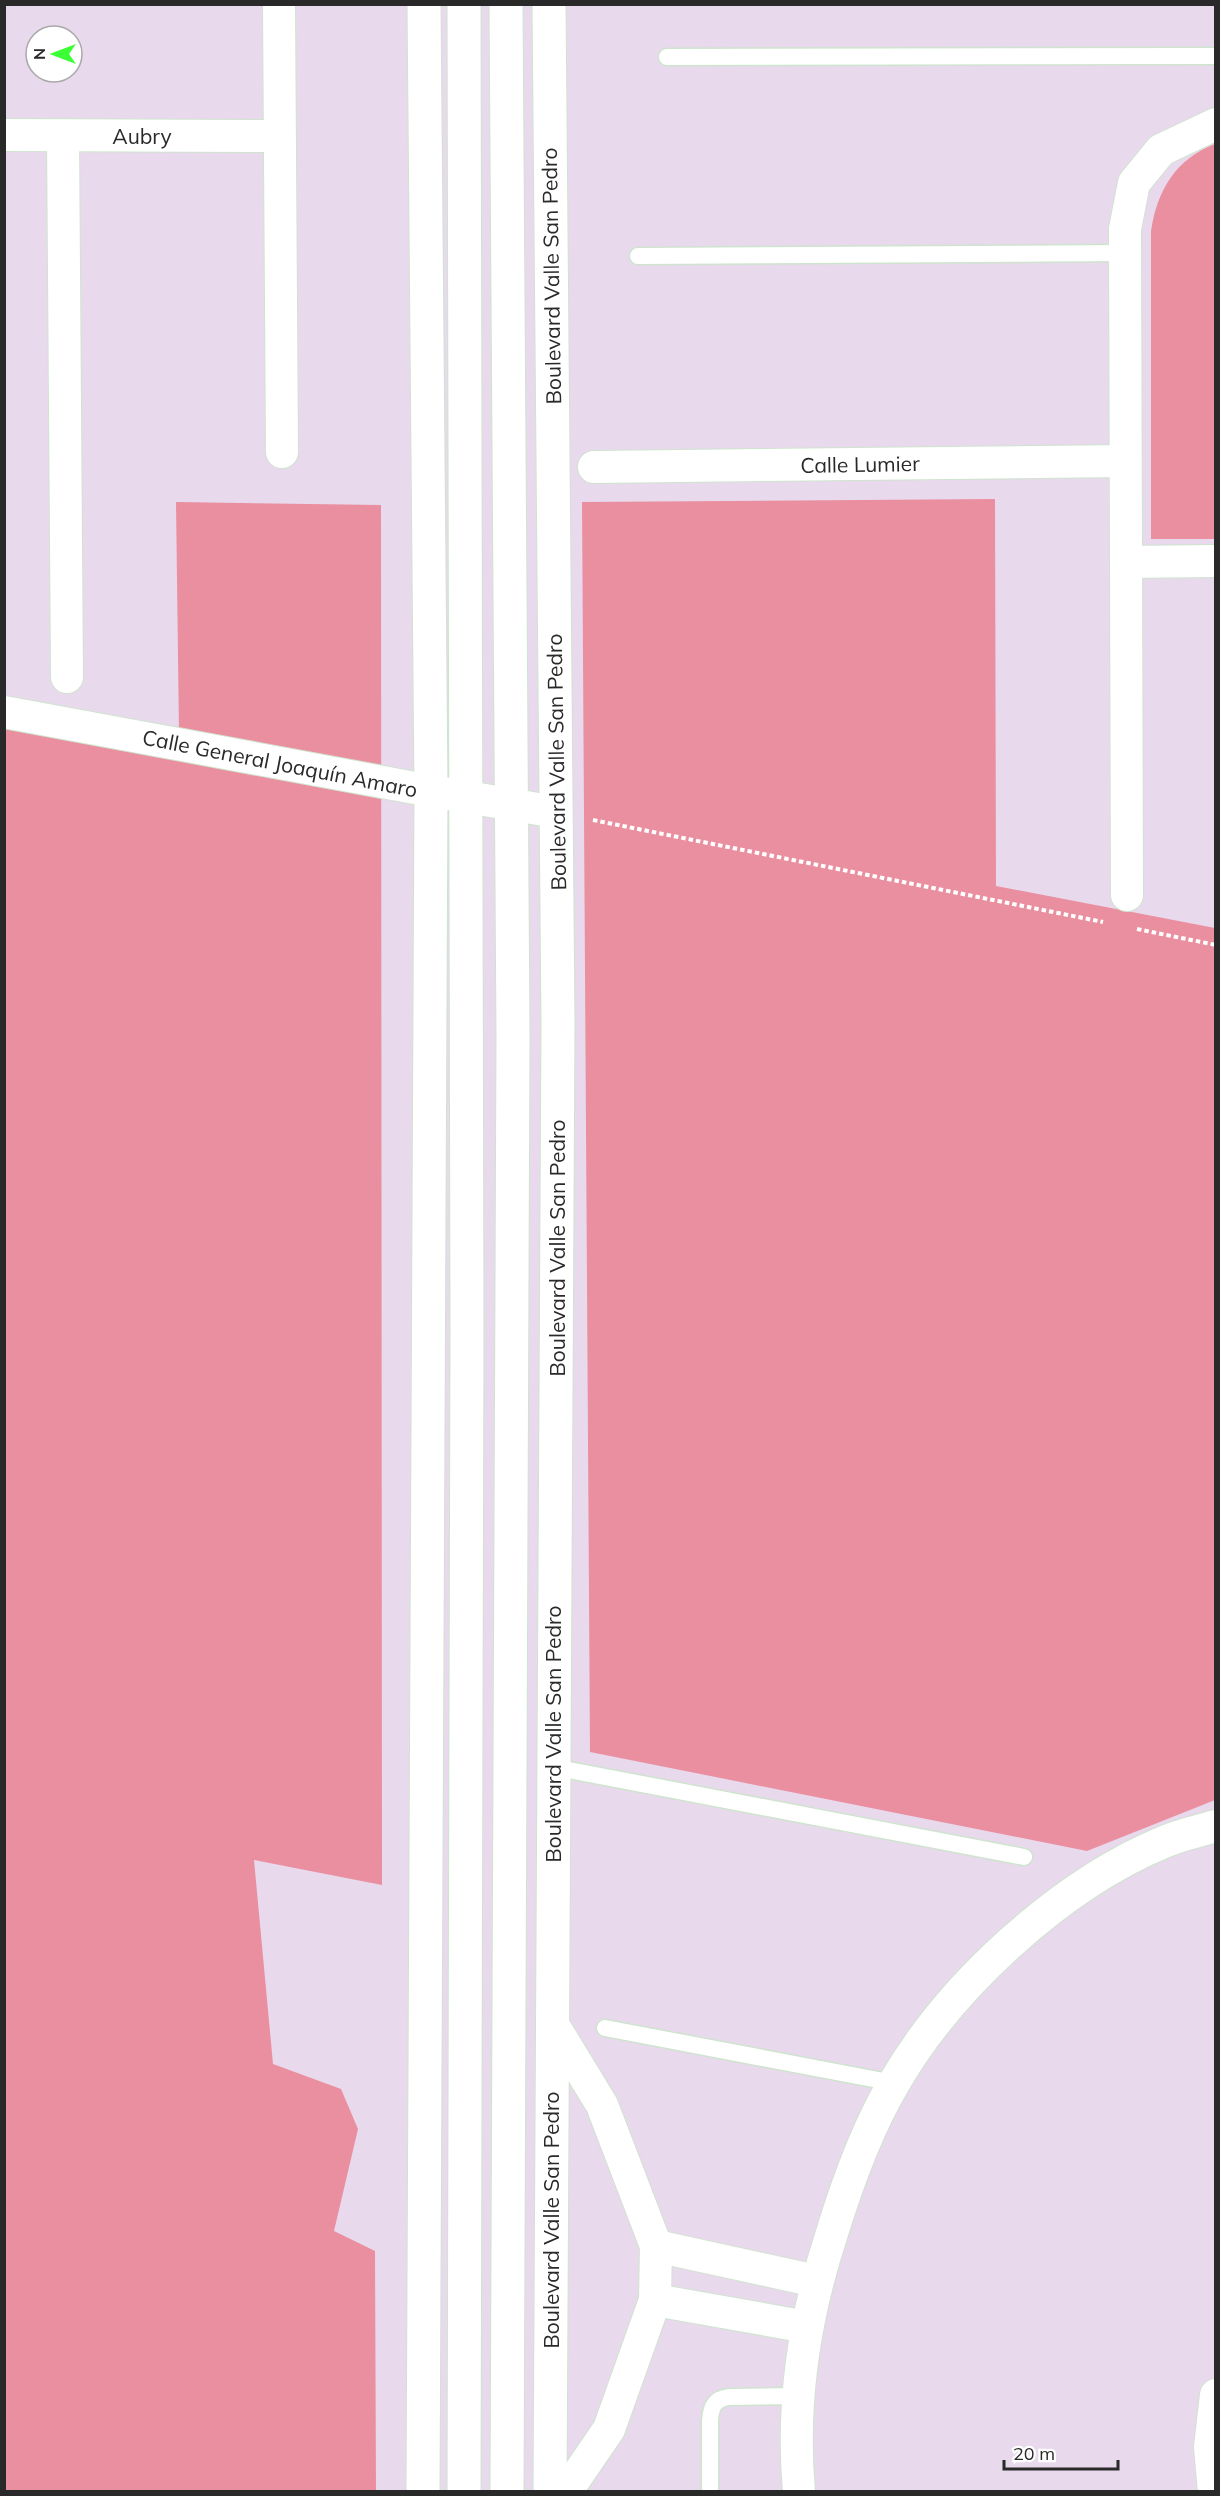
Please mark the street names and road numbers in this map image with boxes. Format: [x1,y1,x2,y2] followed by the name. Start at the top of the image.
[112,123,172,149] street label: Aubry
[536,147,566,405] street label: Boulevard Valle San Pedro
[800,450,920,478] street label: Calle Lumier
[541,633,571,891] street label: Boulevard Valle San Pedro
[140,724,420,802] street label: Calle General Joaquín Amaro
[544,1120,570,1376] street label: Boulevard Valle San Pedro
[540,1606,566,1862] street label: Boulevard Valle San Pedro
[538,2092,564,2348] street label: Boulevard Valle San Pedro

